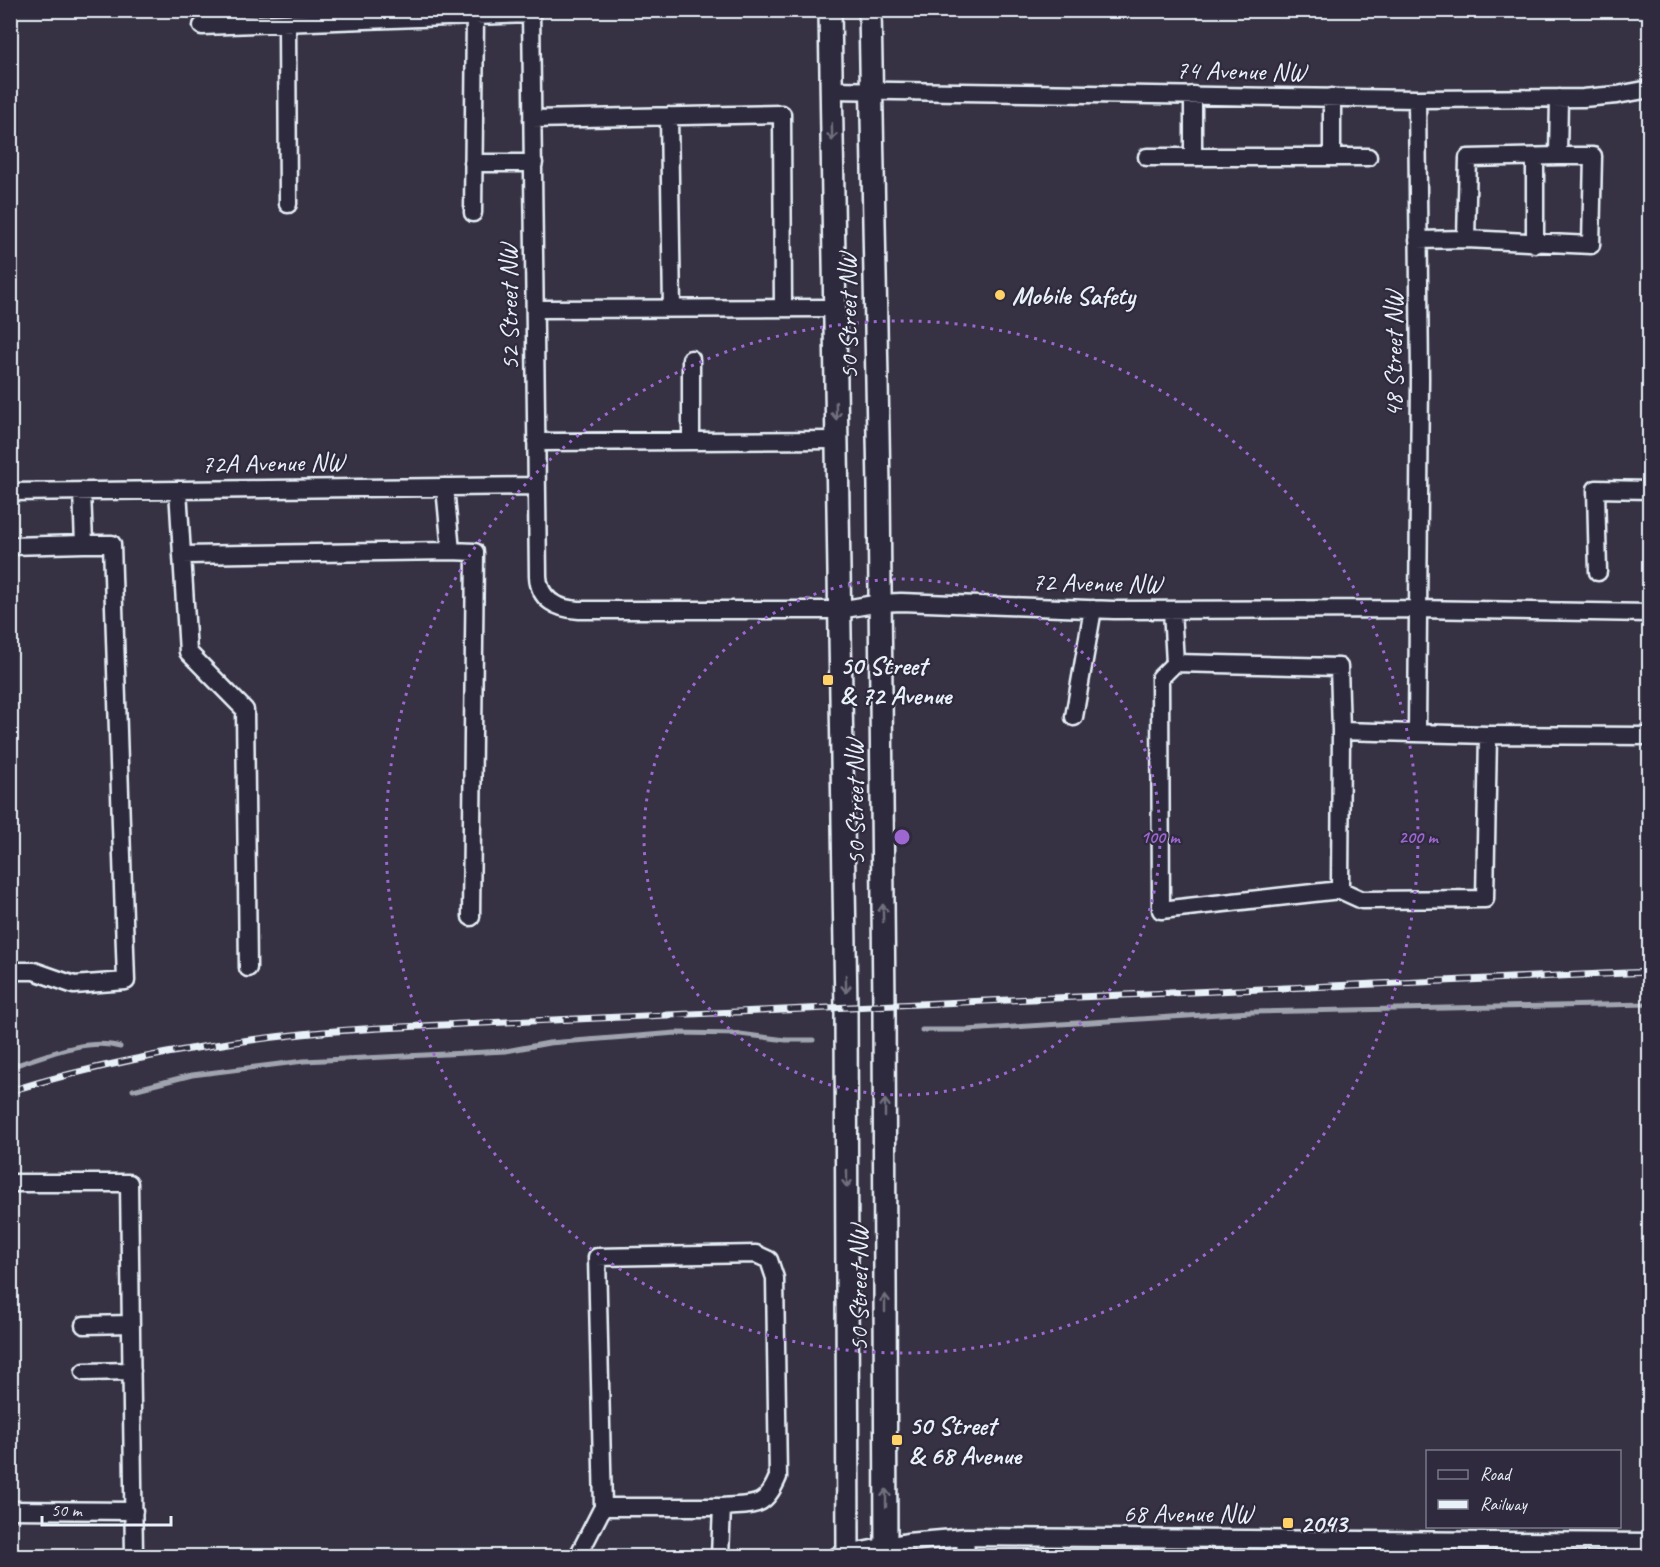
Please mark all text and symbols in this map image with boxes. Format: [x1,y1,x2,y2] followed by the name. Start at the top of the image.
[1176,53,1310,89] street label: 74 Avenue NW
[826,121,838,141] one-way arrow
[491,240,527,371] street label: 52 Street NW
[830,249,866,380] street label: 50 Street NW
[1012,279,1137,312] place label: Mobile Safety
[1377,287,1410,417] street label: 48 Street NW
[993,288,1007,302] marker: Mobile Safety
[831,400,842,420] one-way arrow
[201,445,348,481] street label: 72A Avenue NW
[1032,565,1166,601] street label: 72 Avenue NW
[840,649,954,712] place label: 50 Street & 72 Avenue
[821,673,835,687] marker: 50 Street & 72 Avenue
[837,735,873,866] street label: 50 Street NW
[1141,826,1181,848] text: 100 m
[1399,826,1439,848] text: 200 m
[892,827,912,847] centre of rings
[877,904,889,924] one-way arrow
[840,973,851,993] one-way arrow
[879,1099,891,1119] one-way arrow
[841,1168,853,1188] one-way arrow
[842,1221,875,1351] street label: 50 Street NW
[880,1294,891,1314] one-way arrow
[909,1409,1023,1472] place label: 50 Street & 68 Avenue
[890,1433,904,1447] marker: 50 Street & 68 Avenue
[1426,1450,1621,1528] legend
[1480,1463,1513,1485] text: Road
[42,1489,171,1527] scale bar
[880,1489,891,1509] one-way arrow
[1480,1493,1528,1515] text: Railway
[1123,1497,1256,1530] street label: 68 Avenue NW
[51,1499,84,1521] text: 50 m
[1300,1507,1349,1540] place label: 2043
[1281,1516,1295,1530] marker: 2043

